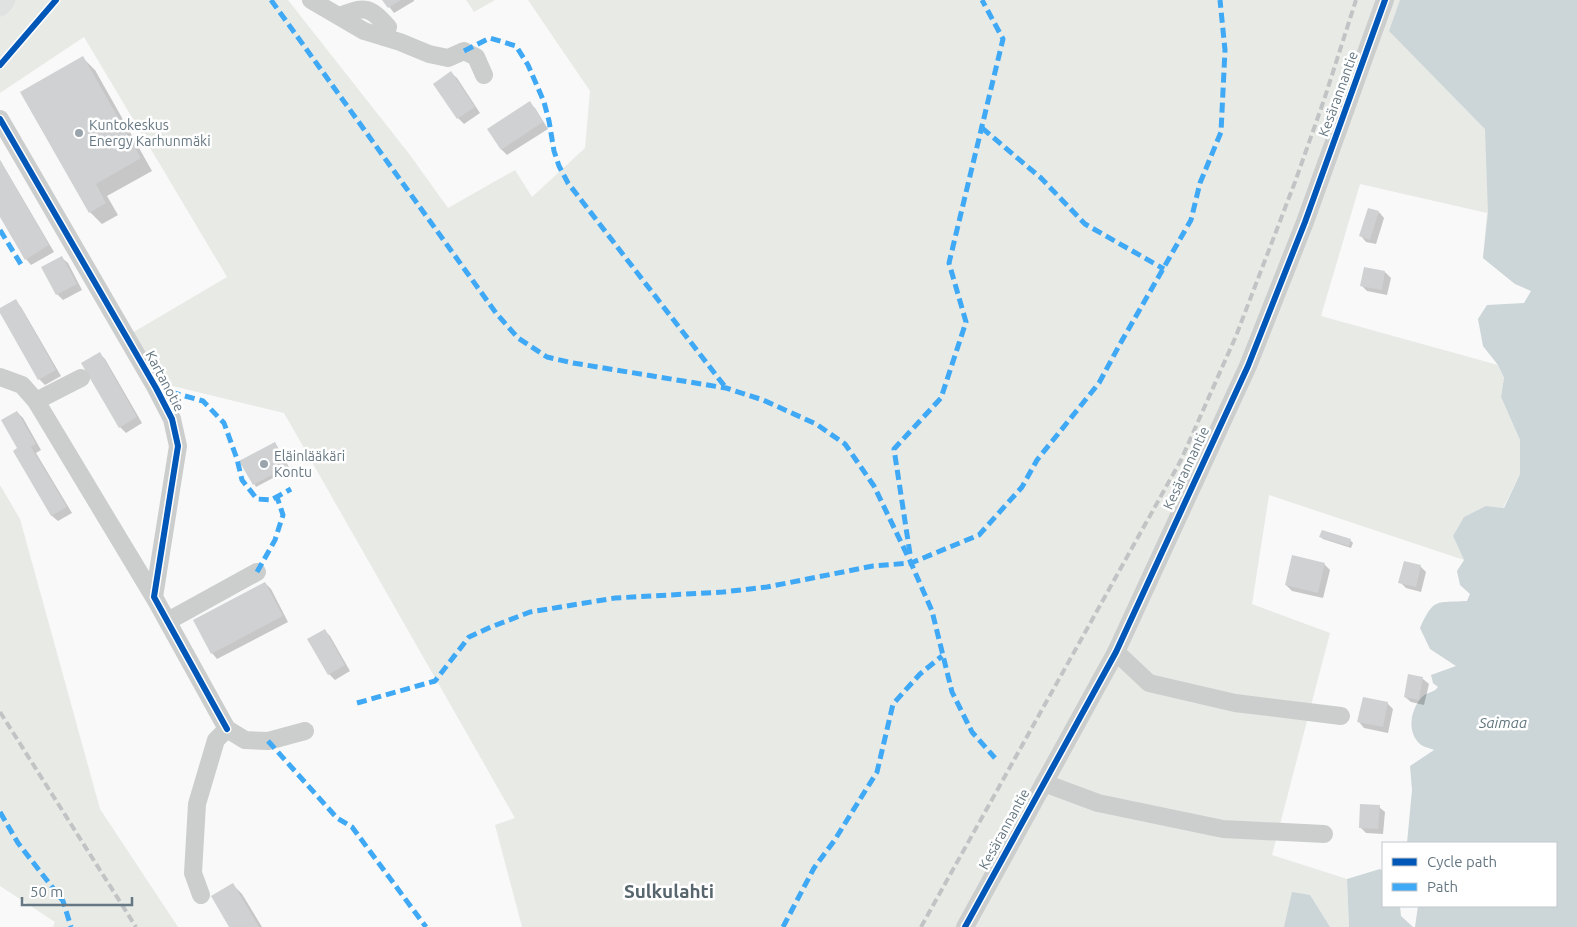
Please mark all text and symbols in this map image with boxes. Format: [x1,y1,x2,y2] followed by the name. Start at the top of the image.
[1315,49,1361,139] street label: Kesärannantie
[89,117,211,149] place label: Kuntokeskus Energy Karhunmäki
[73,127,85,139] marker: Kuntokeskus Energy Karhunmäki
[142,348,188,414] street label: Kartanotie
[1160,424,1212,512] street label: Kesärannantie
[274,448,345,480] place label: Eläinlääkäri Kontu
[258,458,270,470] marker: Eläinlääkäri Kontu
[1478,714,1527,731] water label: Saimaa
[975,786,1033,872] street label: Kesärannantie
[1382,842,1557,907] legend
[1427,853,1497,870] text: Cycle path
[22,874,132,906] scale bar
[1427,878,1458,895] text: Path
[624,880,714,902] district label: Sulkulahti
[30,883,63,900] text: 50 m

